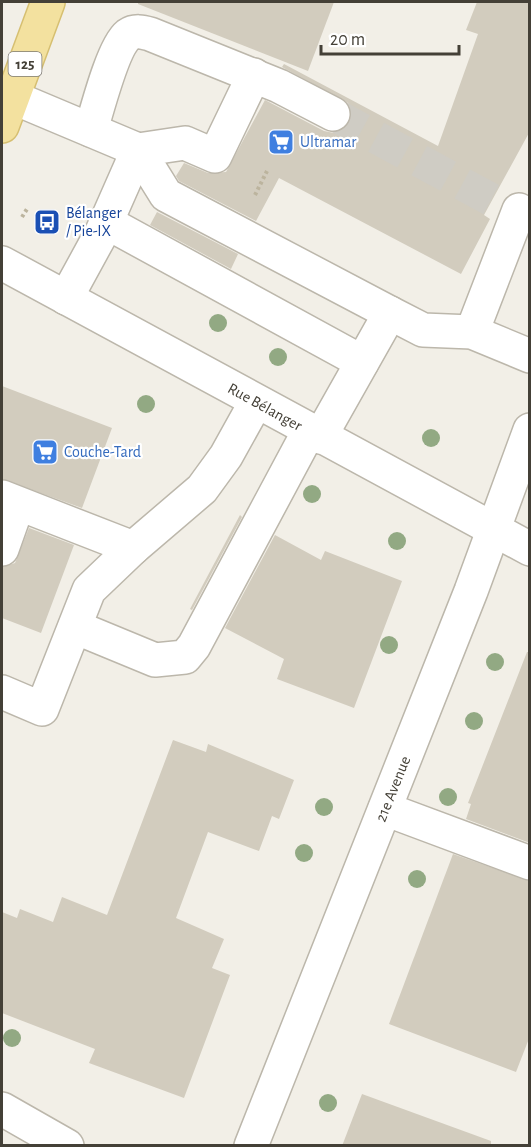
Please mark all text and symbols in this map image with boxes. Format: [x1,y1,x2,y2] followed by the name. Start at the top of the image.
[321,18,459,56] scale bar
[330,31,365,49] text: 20 m
[9,52,42,76] road number: 125
[266,127,296,157] supermarket icon: Ultramar
[300,134,357,150] place label: Ultramar
[66,205,122,239] place label: Bélanger / Pie-IX
[32,207,62,237] bus stop icon: Bélanger / Pie-IX
[225,380,306,434] street label: Rue Bélanger
[30,437,60,467] supermarket icon: Couche-Tard
[64,444,141,460] place label: Couche-Tard
[373,754,413,824] street label: 21e Avenue

